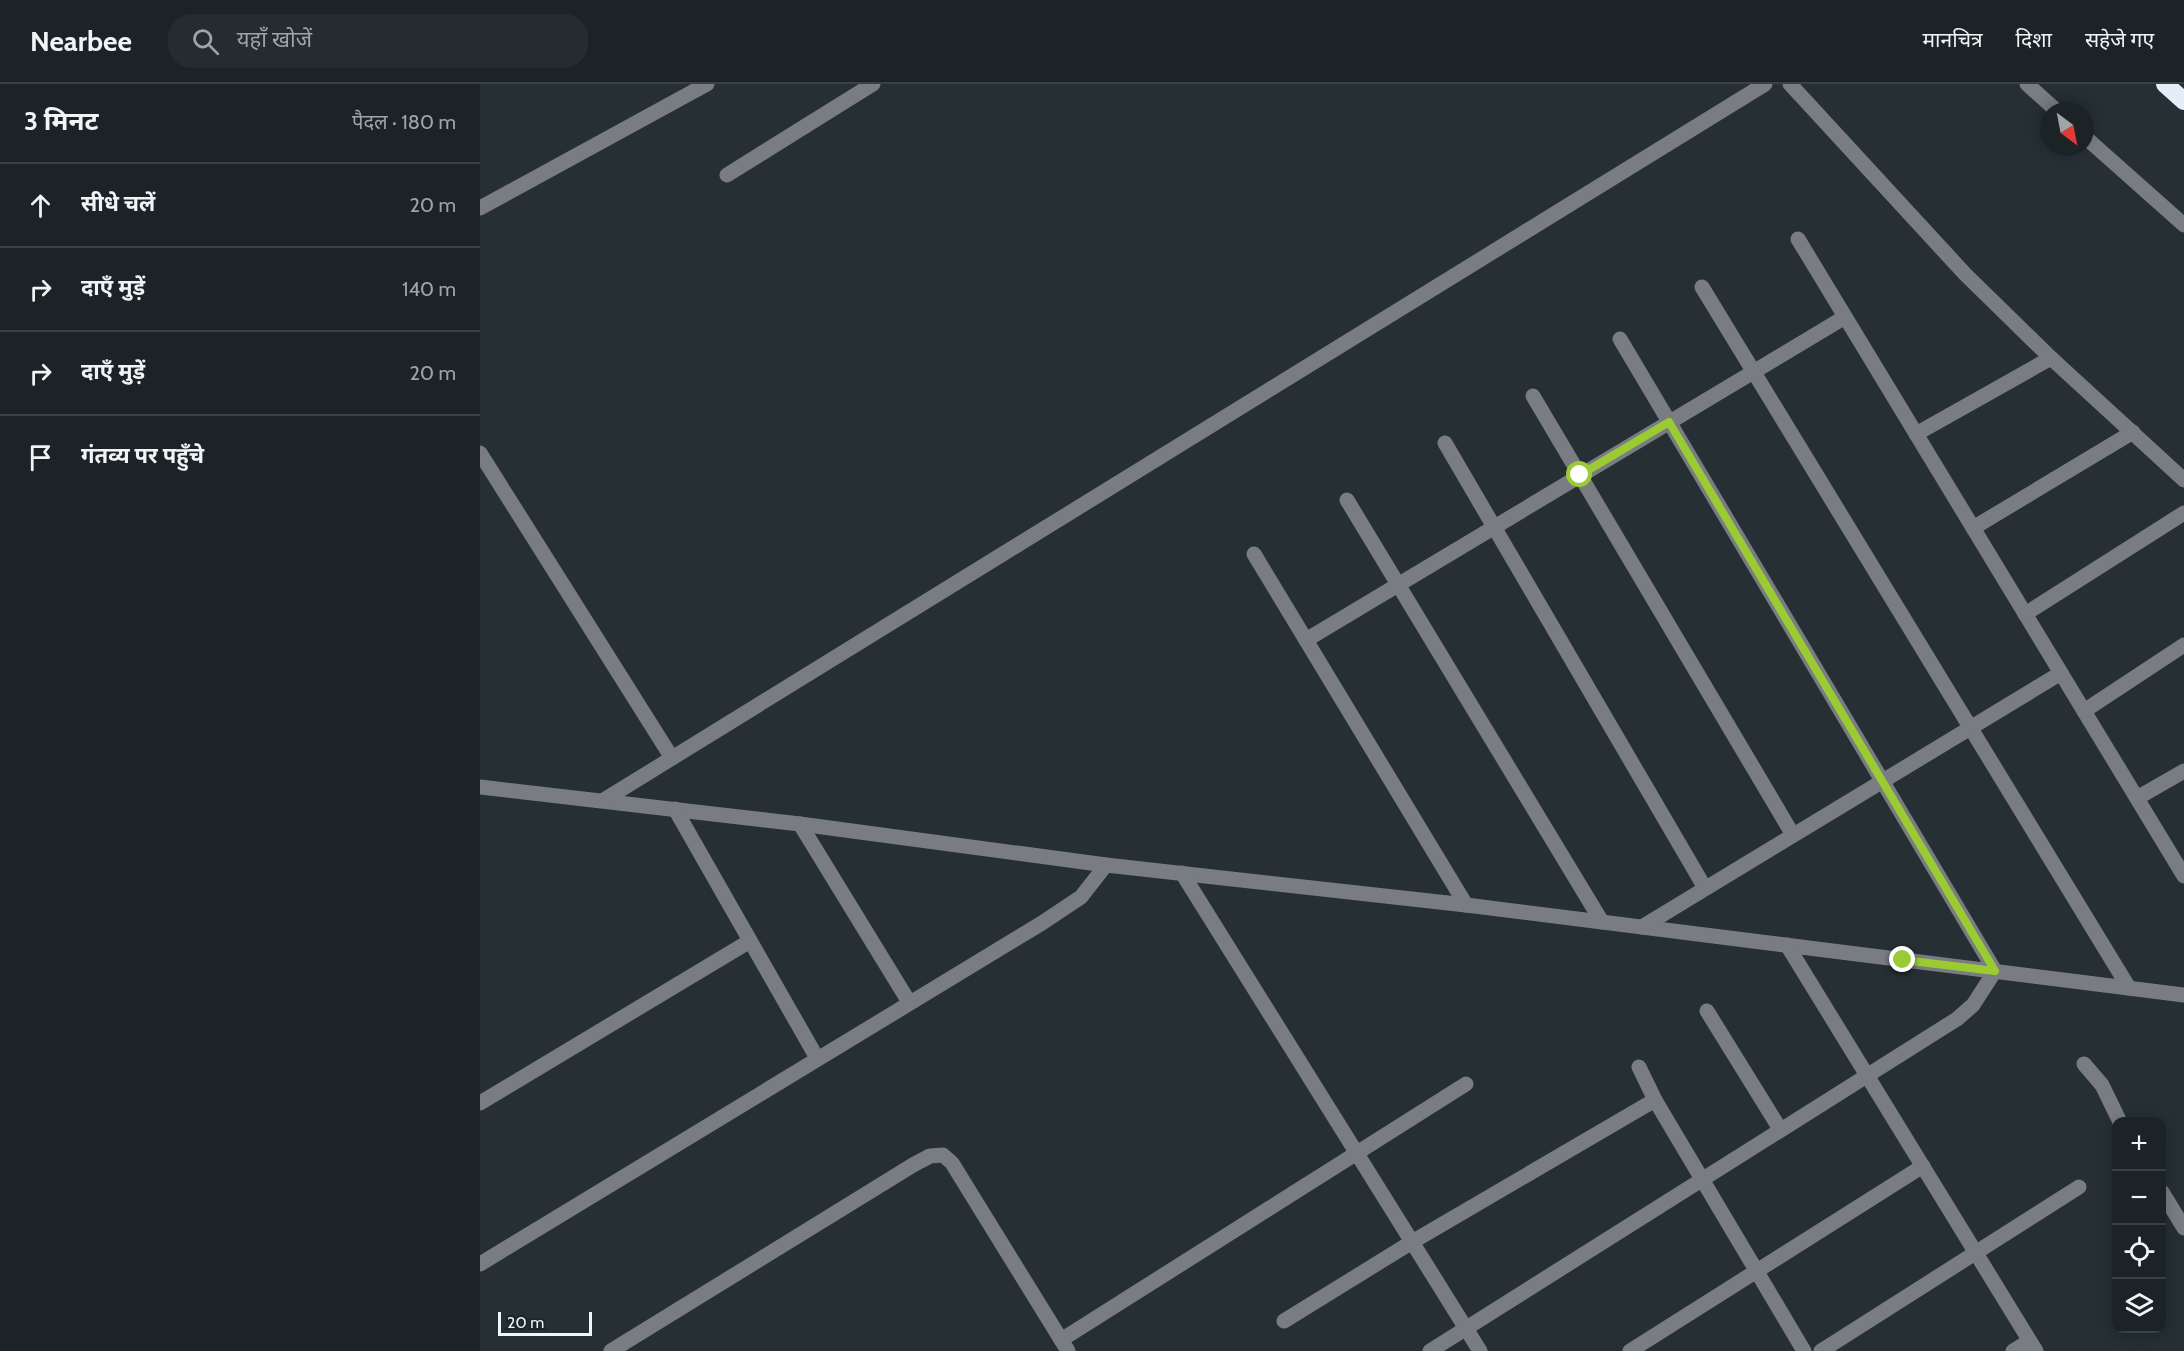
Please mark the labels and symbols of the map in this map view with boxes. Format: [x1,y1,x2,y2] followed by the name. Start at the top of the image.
[2040,102,2094,156] north arrow
[1566,461,1592,487] route start
[1889,946,1915,972] route end
[498,1309,592,1336] scale bar

